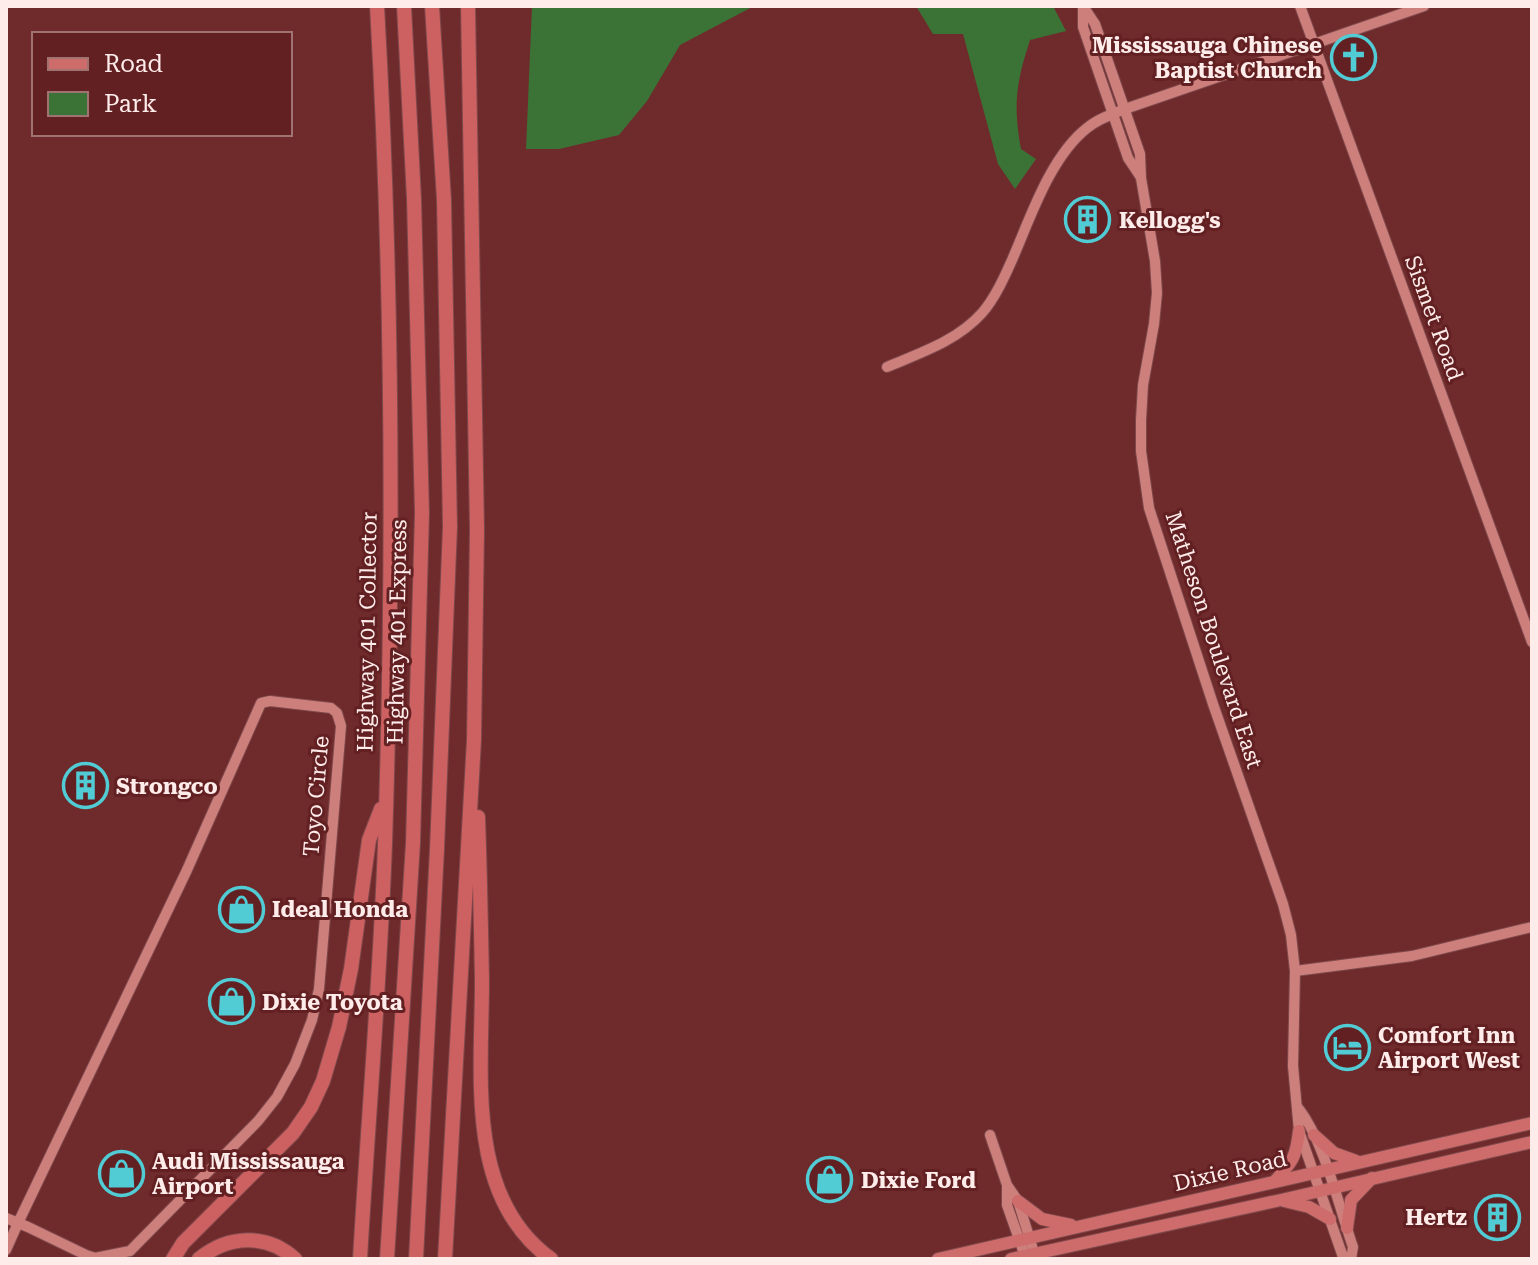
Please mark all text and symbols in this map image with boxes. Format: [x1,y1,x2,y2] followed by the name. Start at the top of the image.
[32,32,292,136] legend
[1092,33,1322,83] place label: Mississauga Chinese Baptist Church
[1329,34,1377,82] church icon: Mississauga Chinese Baptist Church
[104,50,163,78] text: Road
[104,90,157,118] text: Park
[1064,196,1112,244] building icon: Kellogg's
[1119,208,1221,233] place label: Kellogg's
[1400,252,1468,384] street label: Sismet Road
[1161,508,1267,772] street label: Matheson Boulevard East
[352,512,382,752] street label: Highway 401 Collector
[383,519,411,745] street label: Highway 401 Express
[298,735,334,857] street label: Toyo Circle
[61,762,109,810] building icon: Strongco
[116,774,218,799] place label: Strongco
[217,885,265,933] shop icon: Ideal Honda
[272,897,408,922] place label: Ideal Honda
[207,978,255,1026] shop icon: Dixie Toyota
[262,990,403,1015] place label: Dixie Toyota
[1378,1023,1520,1073] place label: Comfort Inn Airport West
[1323,1024,1371,1072] hotel icon: Comfort Inn Airport West
[1171,1146,1289,1196] street label: Dixie Road
[152,1149,345,1199] place label: Audi Mississauga Airport
[97,1150,145,1198] shop icon: Audi Mississauga Airport
[806,1156,854,1204] shop icon: Dixie Ford
[861,1168,976,1193] place label: Dixie Ford
[1474,1193,1522,1241] building icon: Hertz
[1405,1205,1467,1230] place label: Hertz

